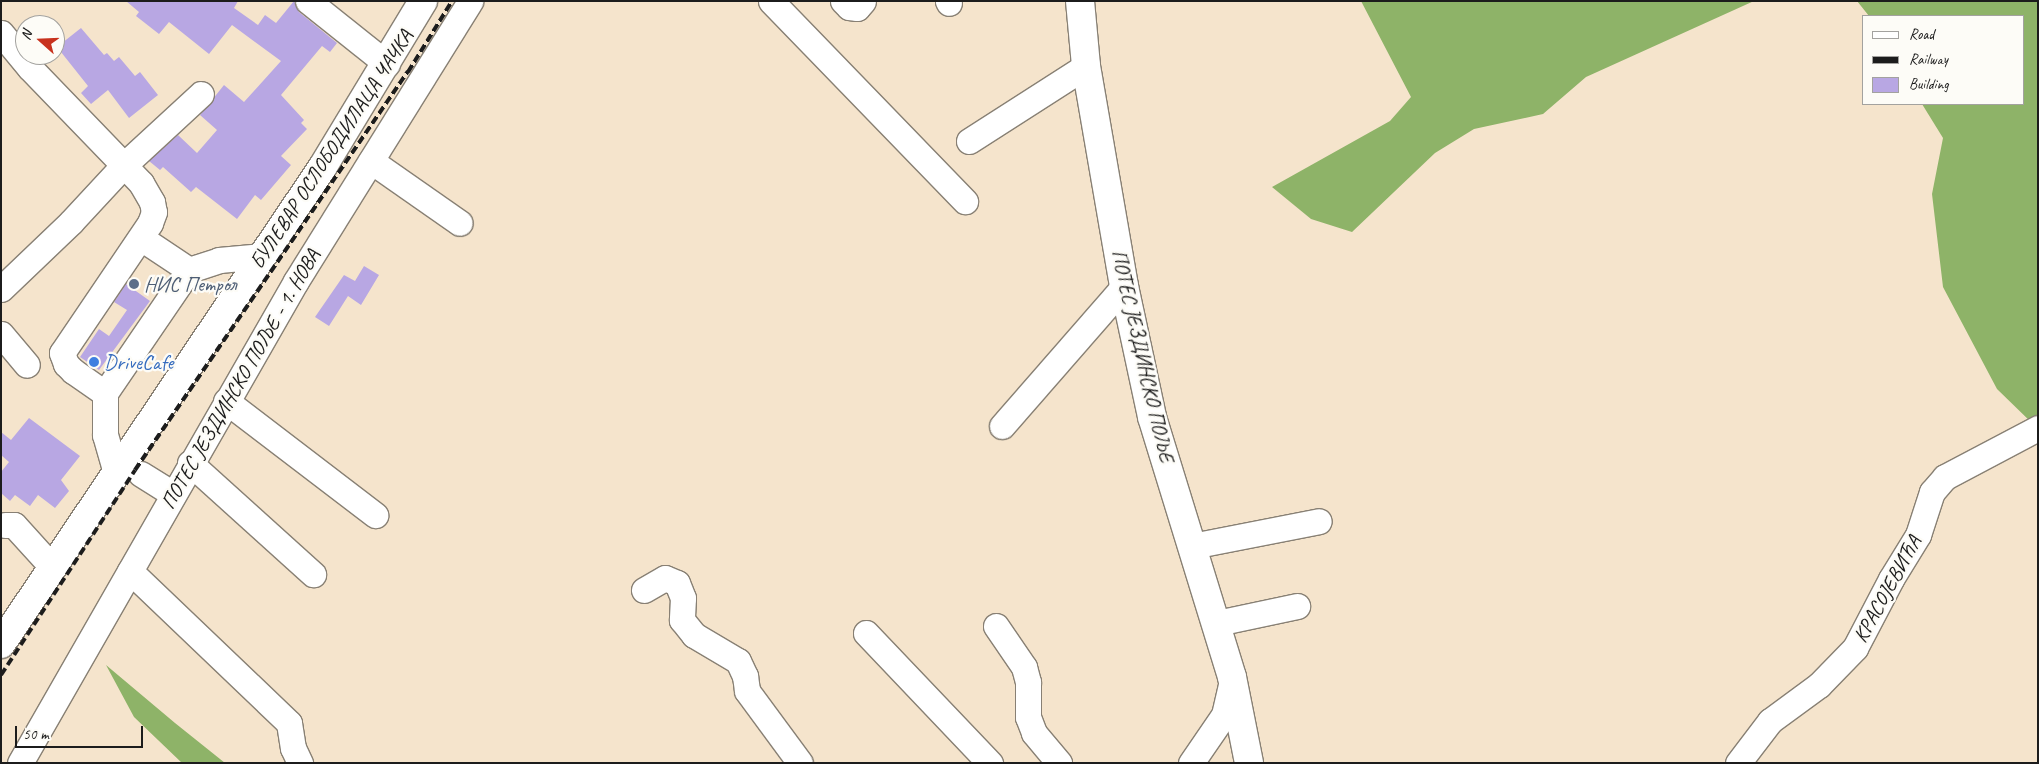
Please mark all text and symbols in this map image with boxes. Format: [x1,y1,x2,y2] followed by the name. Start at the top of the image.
[15,15,65,65] north arrow
[1862,15,2024,105] legend
[245,25,417,273] street label: БУЛЕВАР ОСЛОБОДИЛАЦА ЧАЧКА
[1909,25,1934,44] text: Road
[17,28,36,42] text: N
[1909,50,1948,69] text: Railway
[1909,75,1948,94] text: Building
[155,245,325,513] street label: ПОТЕС ЈЕЗДИНСКО ПОЉЕ - 1. НОВА
[1106,247,1180,465] street label: ПОТЕС ЈЕЗДИНСКО ПОЉЕ
[144,271,236,297] place label: НИС Петрол
[128,278,140,290] marker: НИС Петрол
[104,349,173,375] place label: DriveCafe
[88,356,100,368] marker: DriveCafe
[1847,531,1927,647] street label: КРАСОЈЕВИЋА
[18,716,145,748] scale bar
[23,725,49,744] text: 50 m

